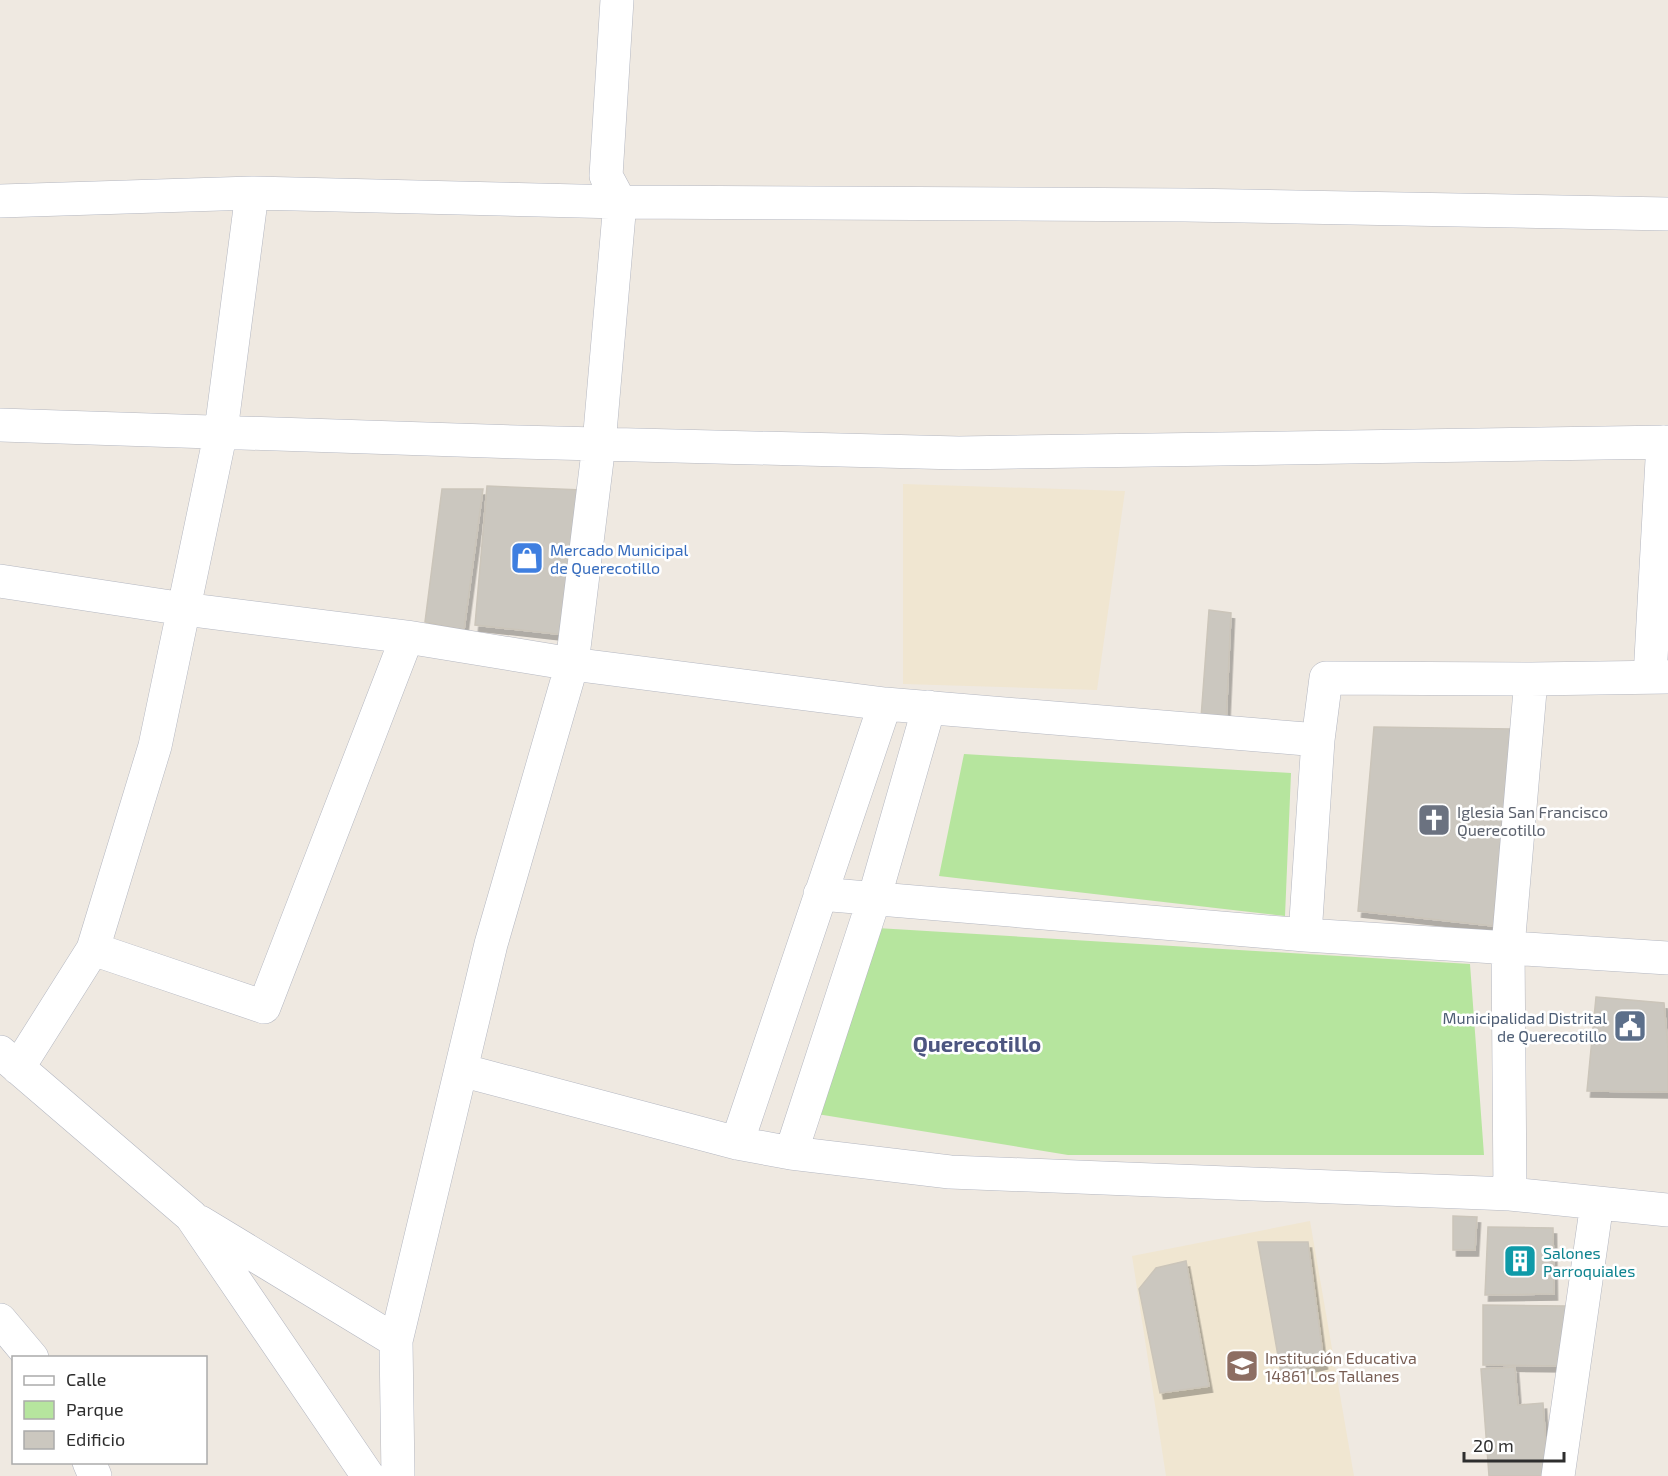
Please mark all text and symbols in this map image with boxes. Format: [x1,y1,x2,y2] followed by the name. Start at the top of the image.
[509,540,545,576] shop icon: Mercado Municipal de Querecotillo
[550,540,689,578] place label: Mercado Municipal de Querecotillo
[1416,802,1452,838] church icon: Iglesia San Francisco Querecotillo
[1457,802,1608,840] place label: Iglesia San Francisco Querecotillo
[1442,1008,1607,1046] place label: Municipalidad Distrital de Querecotillo
[1612,1008,1648,1044] public building icon: Municipalidad Distrital de Querecotillo
[913,1030,1041,1057] district label: Querecotillo
[1502,1243,1538,1279] building icon: Salones Parroquiales
[1543,1243,1635,1280] place label: Salones Parroquiales
[1224,1348,1260,1384] school or university icon: Institución Educativa 14861 Los Tallanes
[1265,1348,1417,1385] place label: Institución Educativa 14861 Los Tallanes
[12,1356,207,1464] legend
[66,1368,107,1390] text: Calle
[66,1398,124,1420] text: Parque
[1464,1425,1564,1463] scale bar
[66,1428,125,1450] text: Edificio
[1473,1434,1514,1456] text: 20 m

